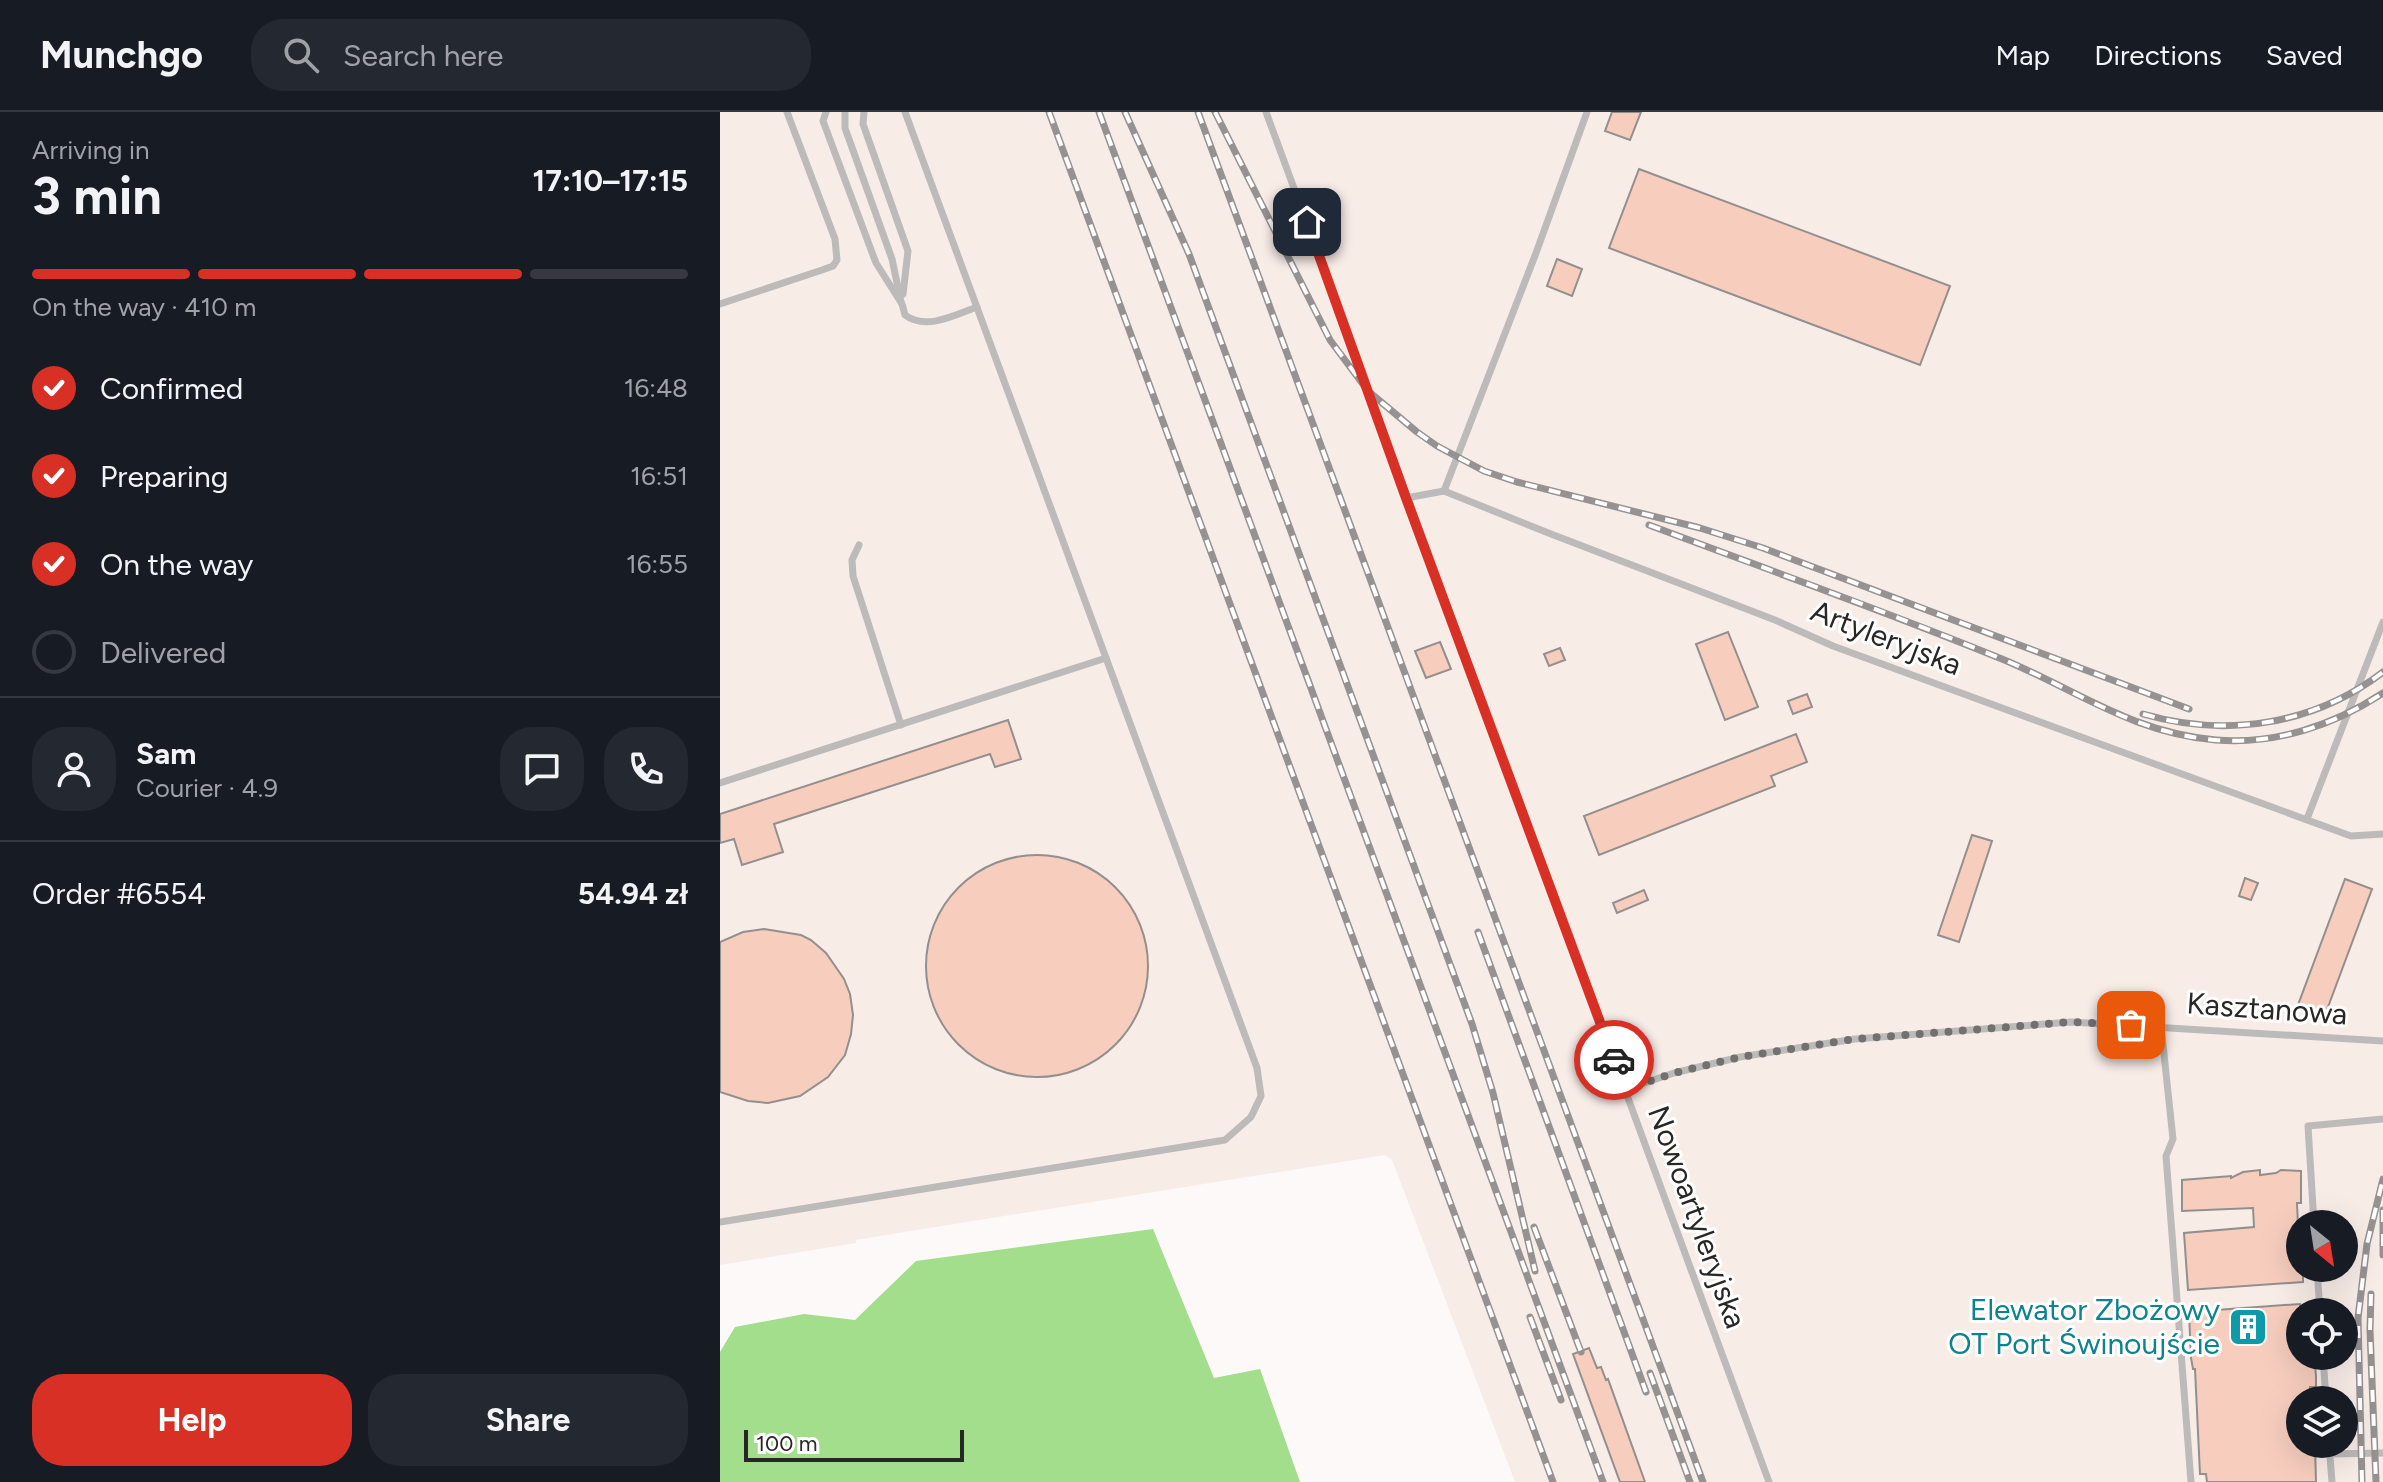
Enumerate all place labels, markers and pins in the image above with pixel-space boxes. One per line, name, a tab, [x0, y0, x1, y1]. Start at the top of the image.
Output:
pin	[1273, 188, 1341, 256]
pin	[2097, 991, 2165, 1059]
place label: Elewator Zbożowy OT Port Świnoujście	[1948, 1291, 2220, 1362]
building icon: Elewator Zbożowy OT Port Świnoujście	[2227, 1306, 2269, 1348]

